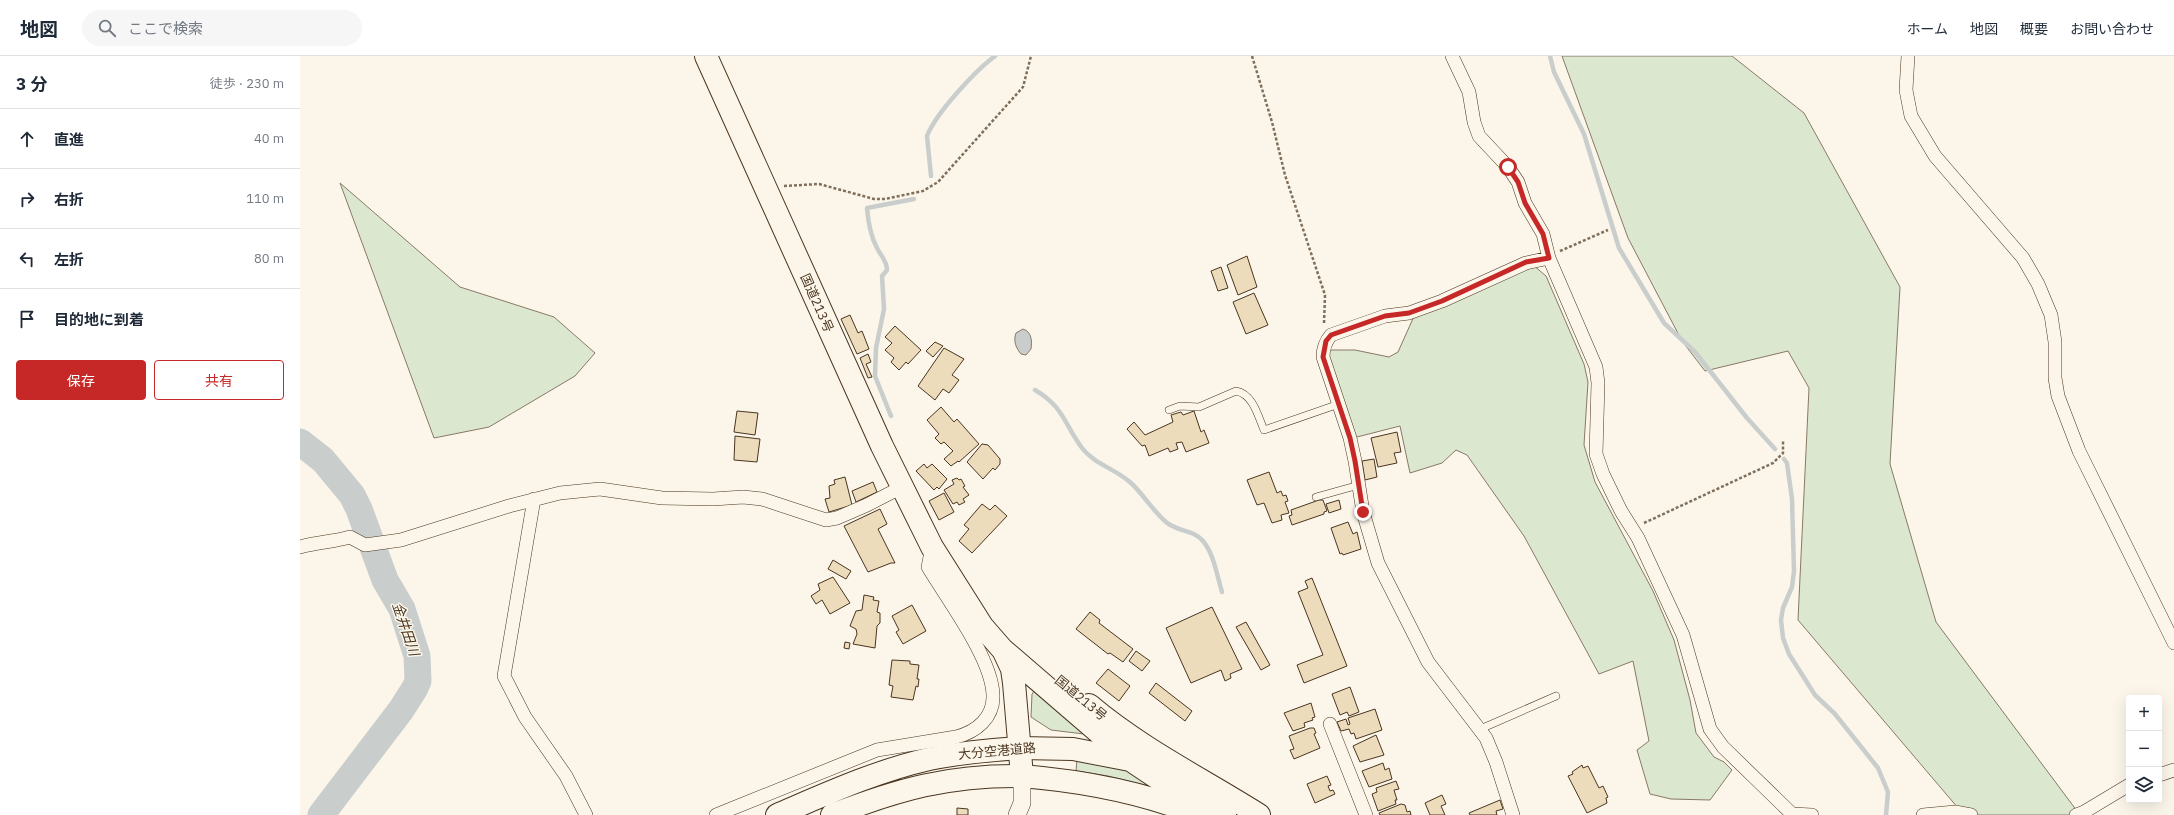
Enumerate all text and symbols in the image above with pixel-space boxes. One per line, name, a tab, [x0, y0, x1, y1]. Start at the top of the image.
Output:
search box	[82, 10, 362, 46]
text: 地図	[20, 17, 58, 41]
icon: search	[96, 17, 118, 39]
text: ここで検索	[128, 19, 203, 38]
text: ホーム	[1906, 20, 1948, 38]
text: 地図	[1970, 20, 1998, 38]
text: 概要	[2020, 20, 2048, 38]
text: お問い合わせ	[2070, 20, 2154, 38]
text: 3 分	[16, 73, 47, 95]
text: 徒歩 · 230 m	[210, 75, 284, 92]
icon: ahead	[16, 128, 38, 150]
text: 直進	[54, 130, 84, 149]
text: 40 m	[254, 130, 284, 147]
route start	[1499, 158, 1517, 176]
icon: right	[16, 188, 38, 210]
text: 右折	[54, 190, 84, 209]
text: 110 m	[246, 190, 284, 207]
icon: left	[16, 248, 38, 270]
text: 左折	[54, 250, 84, 269]
text: 80 m	[254, 250, 284, 267]
street label: 国道213号	[797, 271, 837, 335]
icon: arrive	[16, 308, 38, 330]
text: 目的地に到着	[54, 310, 144, 329]
button: 保存	[16, 360, 146, 400]
button: 共有	[154, 360, 284, 400]
route end	[1354, 503, 1372, 521]
water label: 金井田川	[388, 600, 424, 660]
street label: 国道213号	[1051, 672, 1111, 724]
map controls	[2126, 695, 2162, 803]
button: +	[2126, 695, 2162, 731]
button: −	[2126, 731, 2162, 767]
street label: 大分空港道路	[957, 739, 1037, 763]
button: layers	[2126, 767, 2162, 803]

